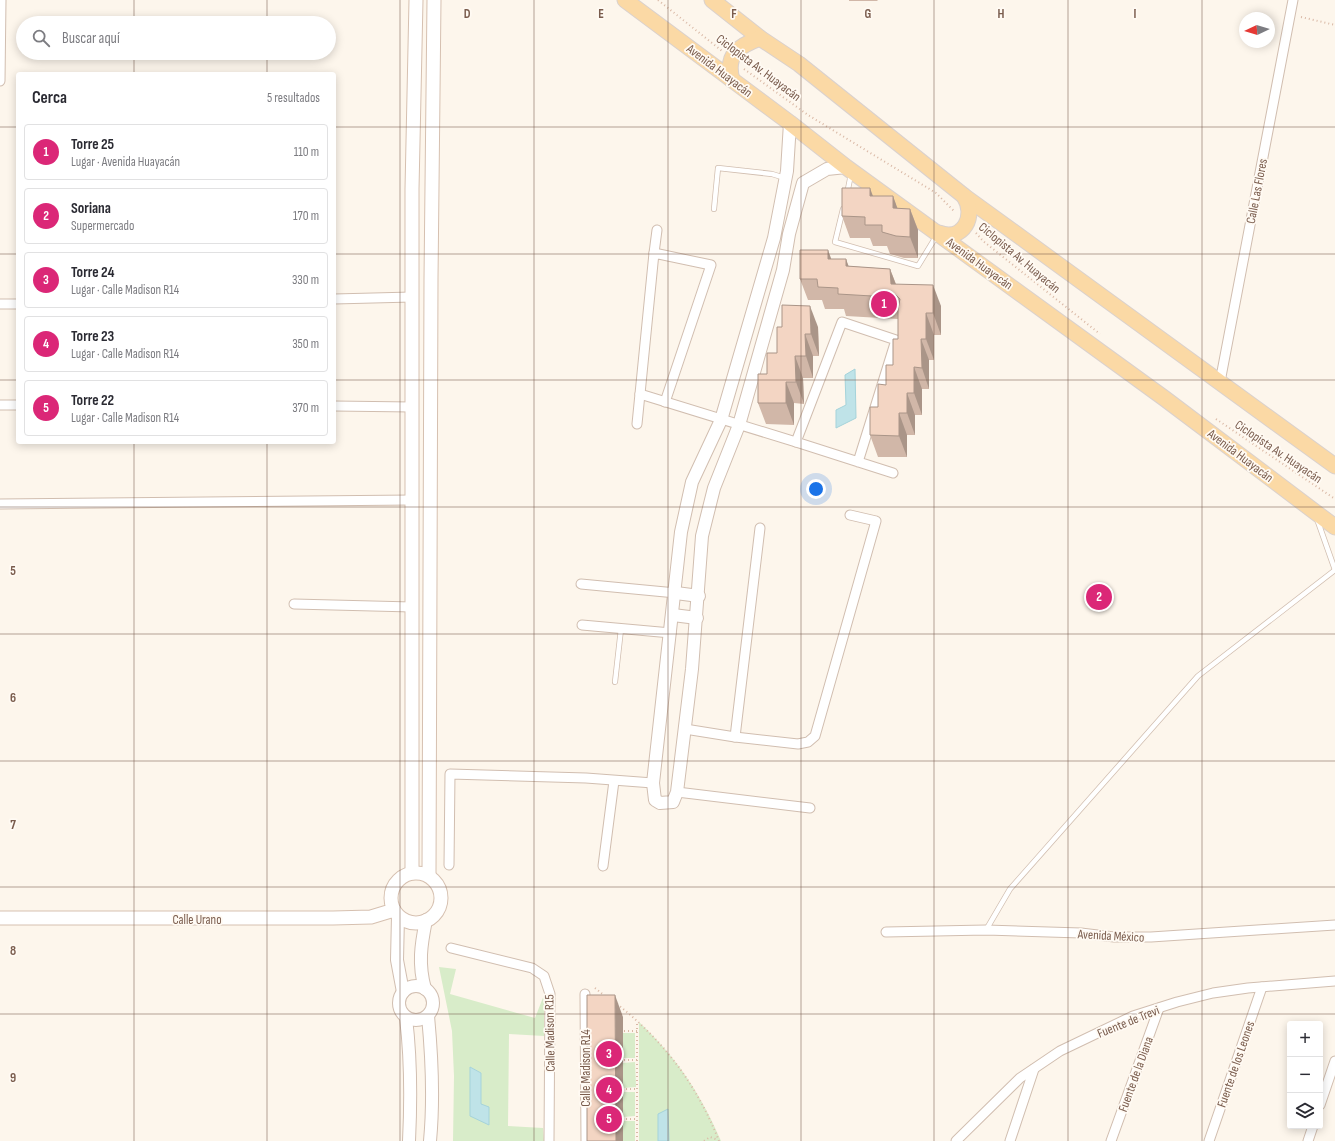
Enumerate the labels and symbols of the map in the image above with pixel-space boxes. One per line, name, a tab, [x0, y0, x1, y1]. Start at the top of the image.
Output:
text: D	[464, 6, 471, 22]
text: E	[598, 6, 604, 22]
text: F	[731, 6, 737, 22]
text: G	[865, 6, 872, 22]
text: H	[998, 6, 1005, 22]
text: I	[1134, 6, 1137, 22]
north arrow	[1239, 12, 1275, 48]
street label: Ciclopista Av. Huayacán	[713, 31, 804, 105]
street label: Avenida Huayacán	[682, 40, 756, 101]
street label: Calle Las Flores	[1243, 157, 1271, 225]
street label: Ciclopista Av. Huayacán	[975, 219, 1063, 297]
street label: Avenida Huayacán	[942, 234, 1016, 293]
pin: 1	[871, 289, 897, 319]
street label: Ciclopista Av. Huayacán	[1232, 417, 1325, 487]
street label: Avenida Huayacán	[1203, 425, 1277, 486]
your location	[806, 479, 826, 499]
text: 5	[10, 563, 16, 579]
pin: 2	[1086, 582, 1112, 612]
text: 6	[10, 690, 16, 706]
text: 7	[10, 817, 16, 833]
street label: Calle Urano	[172, 912, 222, 928]
street label: Avenida México	[1076, 926, 1145, 946]
text: 8	[10, 943, 16, 959]
street label: Calle Madison R15	[541, 994, 559, 1072]
street label: Fuente de Trevi	[1095, 1002, 1162, 1042]
street label: Fuente de los Leones	[1214, 1019, 1258, 1110]
street label: Calle Madison R14	[578, 1029, 594, 1107]
street label: Fuente de la Diana	[1115, 1034, 1157, 1114]
pin: 3	[596, 1039, 622, 1069]
text: 9	[10, 1070, 16, 1086]
pin: 4	[596, 1075, 622, 1105]
pin: 5	[596, 1104, 622, 1134]

